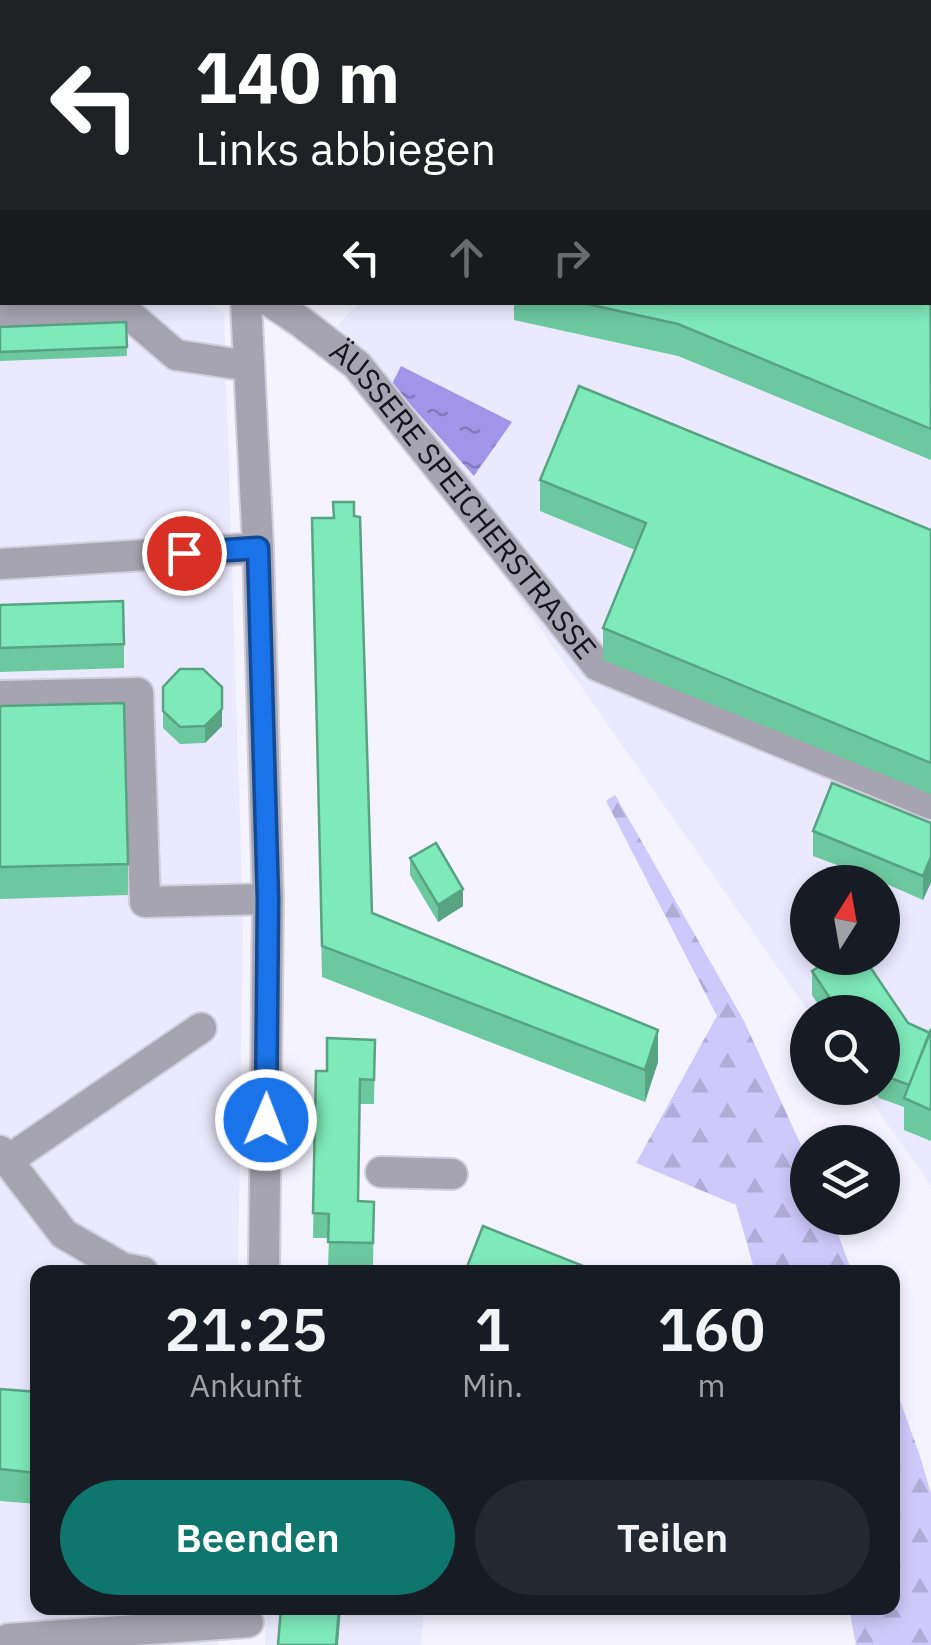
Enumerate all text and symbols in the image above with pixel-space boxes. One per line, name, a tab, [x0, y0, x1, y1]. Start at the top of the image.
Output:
text: 140 m	[195, 31, 400, 122]
icon: left	[30, 40, 160, 170]
text: Links abbiegen	[195, 119, 496, 177]
icon: left	[334, 230, 389, 285]
icon: ahead	[439, 230, 494, 285]
icon: right	[544, 230, 599, 285]
street label: ÄUSSERE SPEICHERSTRASSE	[323, 330, 606, 667]
pin	[142, 511, 227, 596]
icon: arrive	[157, 526, 212, 581]
north arrow	[790, 865, 900, 975]
map controls	[790, 865, 900, 1235]
button: search	[790, 995, 900, 1105]
position arrow	[214, 1068, 318, 1172]
button: layers	[790, 1125, 900, 1235]
text: 21:25	[164, 1289, 328, 1368]
text: 1	[475, 1289, 511, 1368]
text: 160	[657, 1289, 765, 1368]
text: Ankunft	[189, 1364, 303, 1406]
text: Min.	[462, 1364, 523, 1406]
text: m	[698, 1364, 725, 1406]
button: Beenden	[60, 1480, 455, 1595]
button: Teilen	[475, 1480, 870, 1595]

